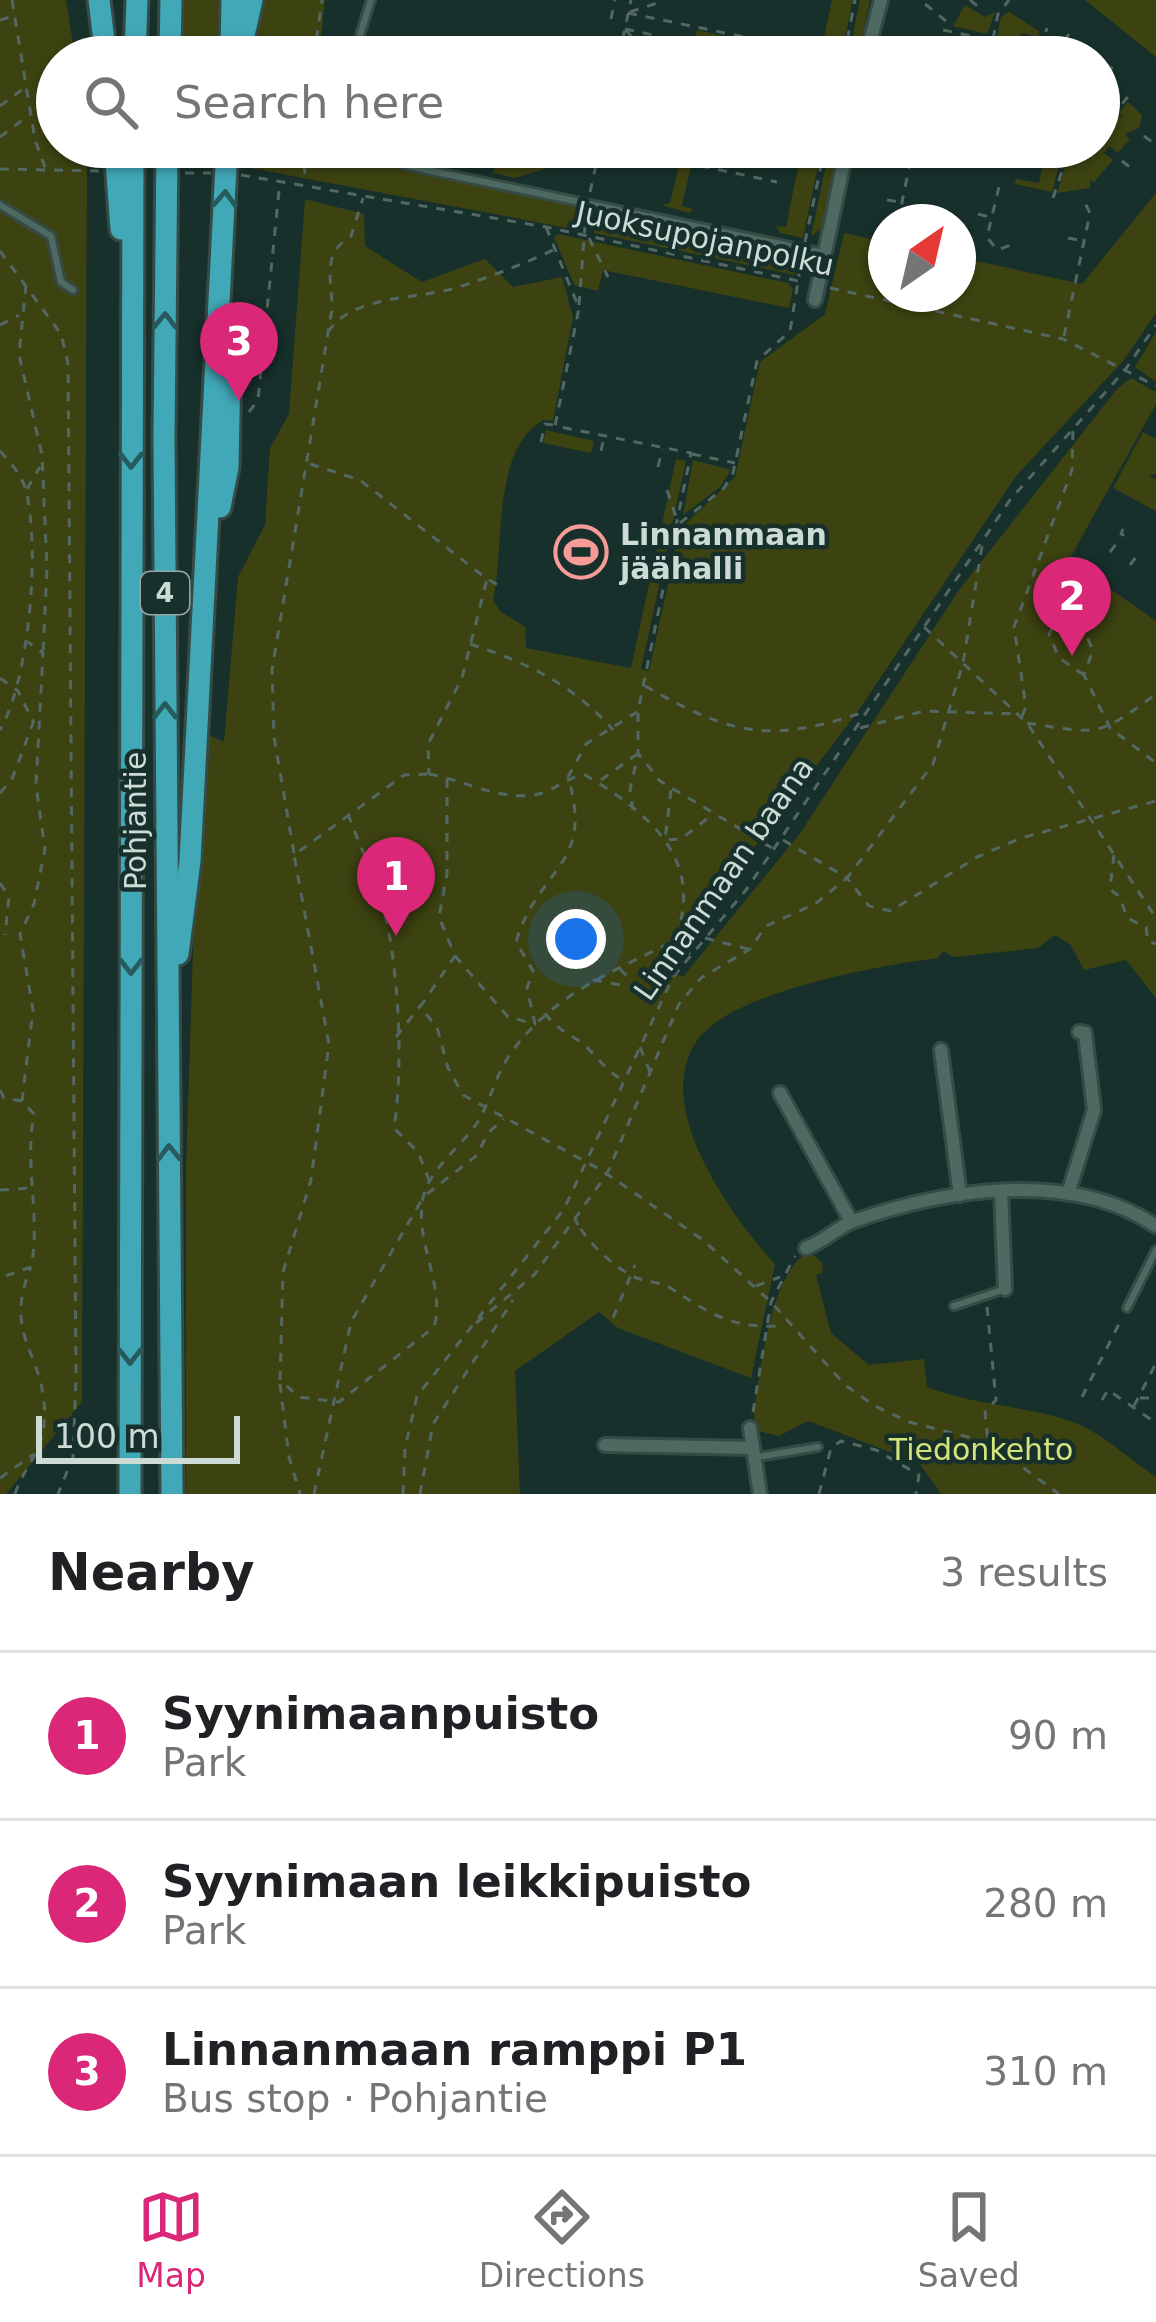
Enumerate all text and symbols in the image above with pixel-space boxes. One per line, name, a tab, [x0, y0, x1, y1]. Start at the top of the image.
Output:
search box	[36, 36, 1120, 168]
icon: search	[78, 69, 144, 135]
text: Search here	[174, 76, 444, 129]
one-way arrow	[212, 189, 238, 208]
street label: Juoksupojanpolku	[571, 194, 837, 283]
north arrow	[868, 204, 976, 312]
pin: 3	[200, 302, 278, 401]
one-way arrow	[152, 311, 178, 329]
one-way arrow	[118, 452, 144, 470]
place label: Linnanmaan jäähalli	[619, 517, 827, 586]
sports icon: Linnanmaan jäähalli	[553, 524, 609, 580]
pin: 2	[1033, 557, 1111, 656]
road number: 4	[141, 572, 189, 614]
one-way arrow	[153, 701, 179, 720]
street label: Linnanmaan baana	[627, 751, 821, 1007]
street label: Pohjantie	[118, 752, 153, 890]
pin: 1	[357, 837, 435, 936]
your location	[546, 909, 606, 969]
one-way arrow	[118, 958, 144, 976]
one-way arrow	[156, 1143, 182, 1161]
one-way arrow	[117, 1348, 143, 1366]
scale bar	[36, 1410, 240, 1463]
text: 100 m	[54, 1417, 160, 1456]
park label: Tiedonkehto	[888, 1432, 1073, 1467]
text: Nearby	[48, 1543, 255, 1602]
text: 3 results	[940, 1550, 1108, 1595]
text: Syynimaanpuisto	[162, 1687, 599, 1740]
text: 1	[73, 1713, 101, 1758]
text: 90 m	[1008, 1713, 1108, 1758]
text: Park	[162, 1740, 246, 1785]
text: Syynimaan leikkipuisto	[162, 1855, 751, 1908]
text: 2	[73, 1881, 101, 1926]
text: 280 m	[983, 1881, 1108, 1926]
text: Park	[162, 1908, 246, 1953]
text: Linnanmaan ramppi P1	[162, 2023, 747, 2076]
text: 3	[73, 2049, 101, 2094]
text: 310 m	[983, 2049, 1108, 2094]
text: Bus stop · Pohjantie	[162, 2076, 548, 2121]
tab: Map	[136, 2184, 206, 2295]
tab: Directions	[479, 2184, 645, 2295]
tab: Saved	[918, 2184, 1020, 2295]

